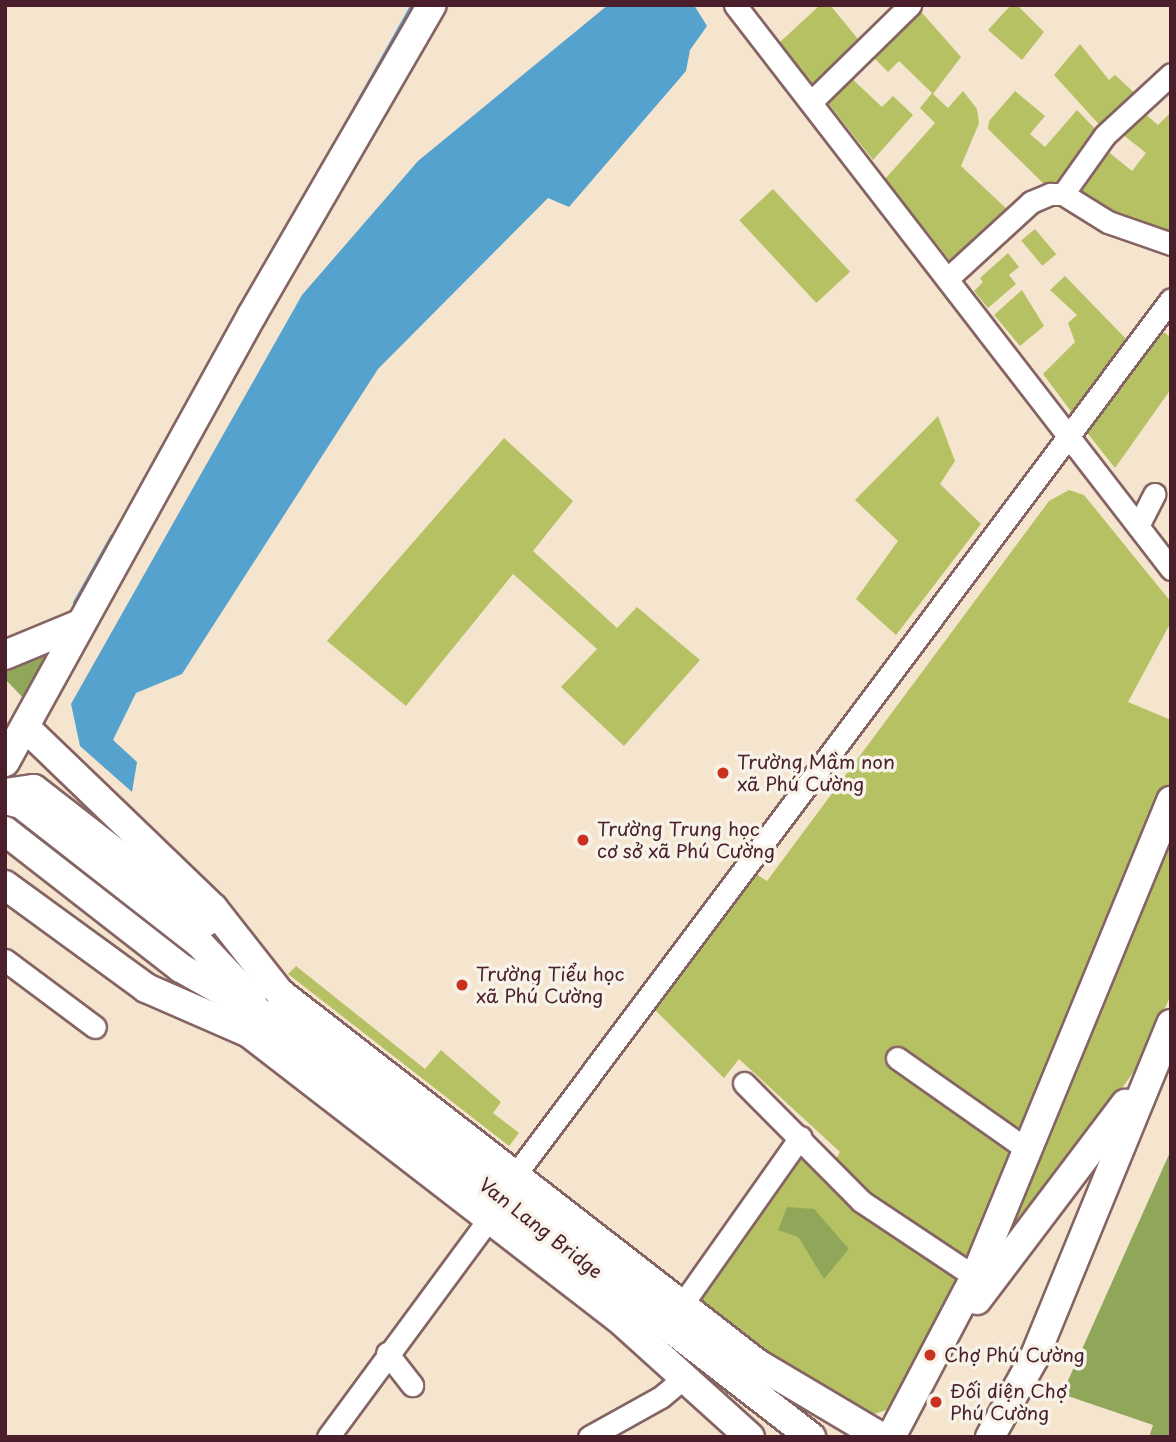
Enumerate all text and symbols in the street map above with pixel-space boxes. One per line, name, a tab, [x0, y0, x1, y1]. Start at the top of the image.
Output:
place label: Trường Mầm non xã Phú Cường	[737, 751, 894, 795]
marker: Trường Mầm non xã Phú Cường	[715, 765, 731, 781]
place label: Trường Trung học cơ sở xã Phú Cường	[597, 818, 775, 862]
marker: Trường Trung học cơ sở xã Phú Cường	[575, 832, 591, 848]
place label: Trường Tiểu học xã Phú Cường	[476, 963, 624, 1007]
marker: Trường Tiểu học xã Phú Cường	[454, 977, 470, 993]
street label: Van Lang Bridge	[475, 1173, 607, 1283]
place label: Chợ Phú Cường	[944, 1344, 1085, 1366]
marker: Chợ Phú Cường	[922, 1347, 938, 1363]
place label: Đối diện Chợ Phú Cường	[950, 1380, 1068, 1424]
marker: Đối diện Chợ Phú Cường	[928, 1394, 944, 1410]

